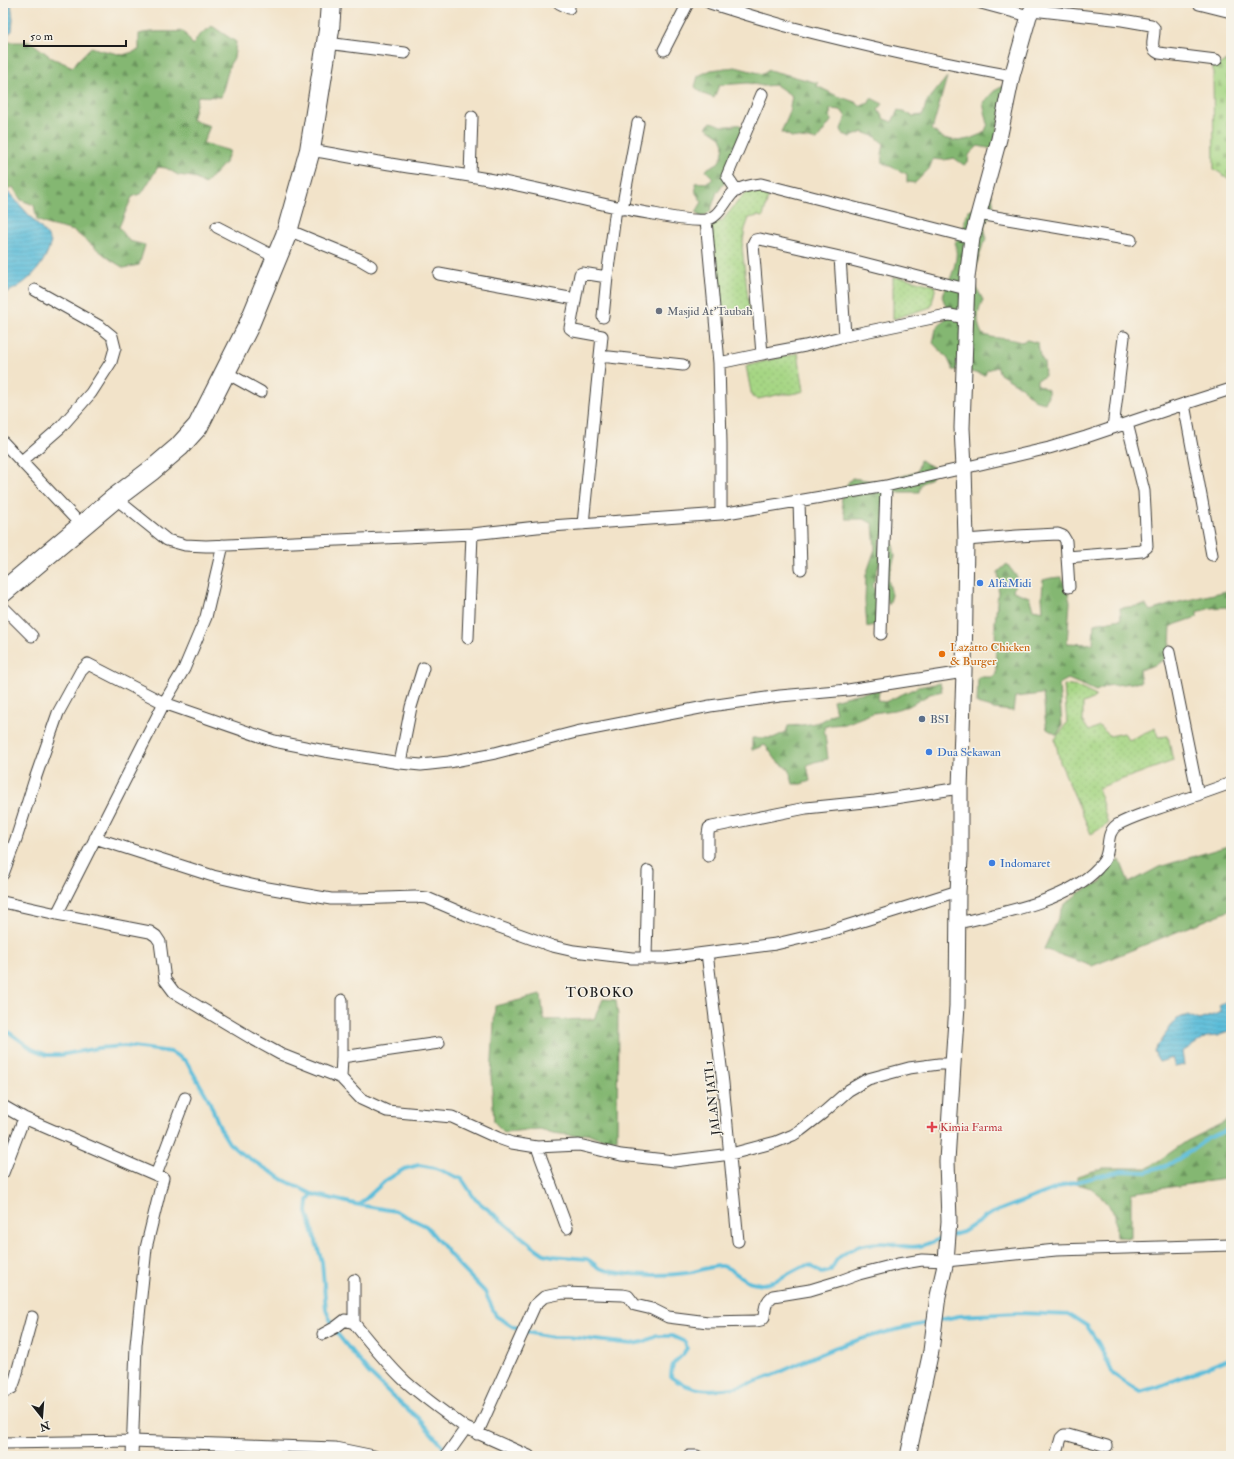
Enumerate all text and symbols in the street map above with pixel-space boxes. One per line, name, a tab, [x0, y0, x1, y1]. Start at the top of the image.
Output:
scale bar	[24, 22, 126, 48]
text: 50 m	[30, 29, 54, 44]
place label: Masjid At'Taubah	[667, 304, 753, 319]
marker: Masjid At'Taubah	[654, 306, 664, 316]
place label: AlfaMidi	[987, 576, 1031, 591]
marker: AlfaMidi	[975, 578, 985, 588]
place label: Lazatto Chicken & Burger	[950, 640, 1030, 669]
marker: Lazatto Chicken & Burger	[937, 649, 947, 659]
place label: BSI	[930, 712, 950, 727]
marker: BSI	[917, 714, 927, 724]
place label: Dua Sekawan	[937, 745, 1001, 760]
marker: Dua Sekawan	[924, 747, 934, 757]
place label: Indomaret	[1000, 856, 1050, 871]
marker: Indomaret	[987, 858, 997, 868]
district label: TOBOKO	[566, 984, 634, 1001]
street label: JALAN JATI 1	[701, 1060, 724, 1137]
place label: Kimia Farma	[940, 1120, 1003, 1135]
marker: Kimia Farma	[927, 1122, 937, 1132]
north arrow	[22, 1397, 62, 1437]
text: N	[37, 1418, 52, 1434]

